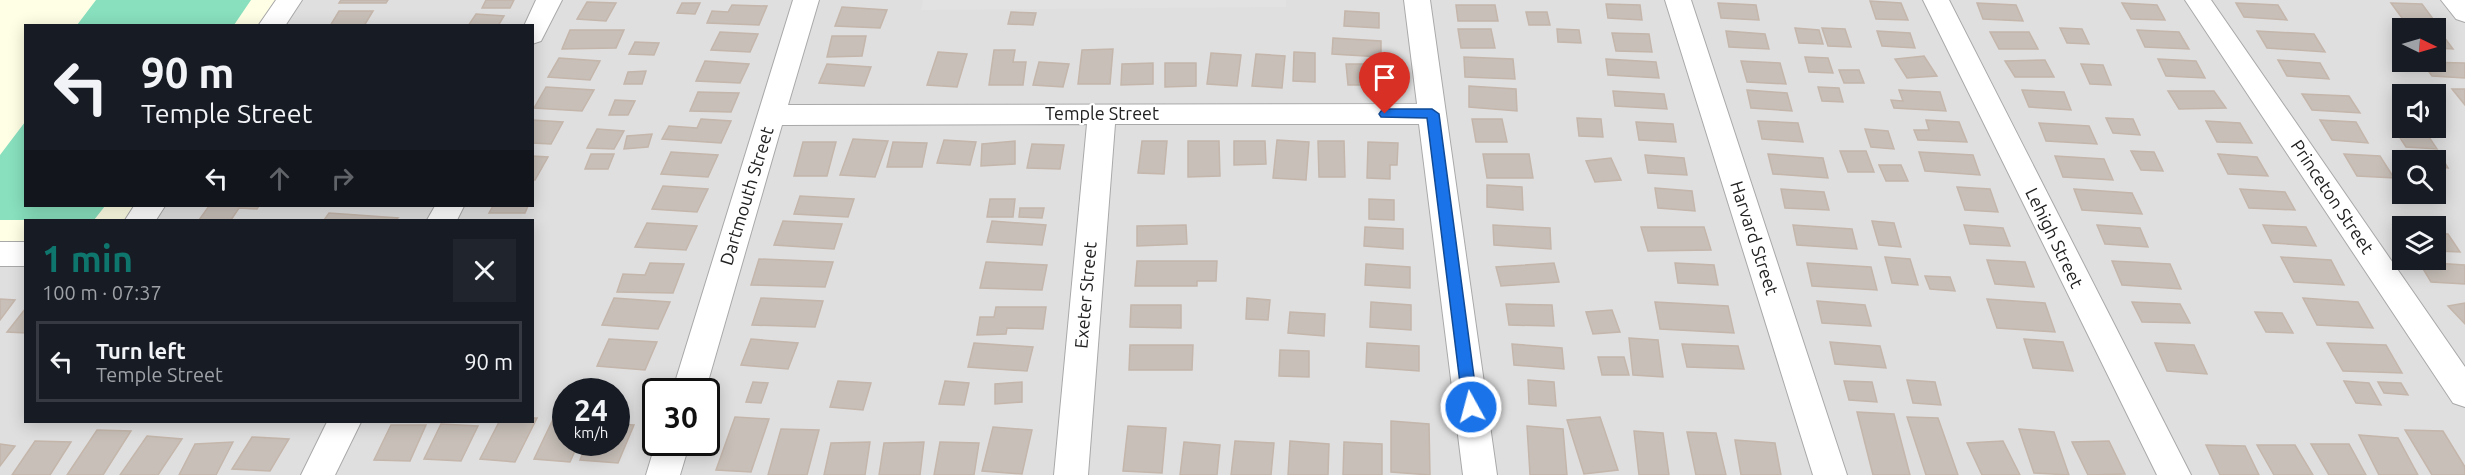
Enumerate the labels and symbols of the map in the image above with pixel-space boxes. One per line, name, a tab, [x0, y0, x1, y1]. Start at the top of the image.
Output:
north arrow	[2392, 18, 2446, 72]
pin	[1359, 52, 1410, 114]
street label: Temple Street	[1045, 103, 1159, 123]
street label: Dartmouth Street	[715, 124, 777, 267]
street label: Princeton Street	[2287, 136, 2378, 257]
street label: Harvard Street	[1727, 178, 1783, 297]
street label: Lehigh Street	[2022, 184, 2088, 291]
street label: Exeter Street	[1070, 241, 1100, 349]
position arrow	[1439, 375, 1503, 439]
speed limit sign: 30	[642, 378, 720, 456]

